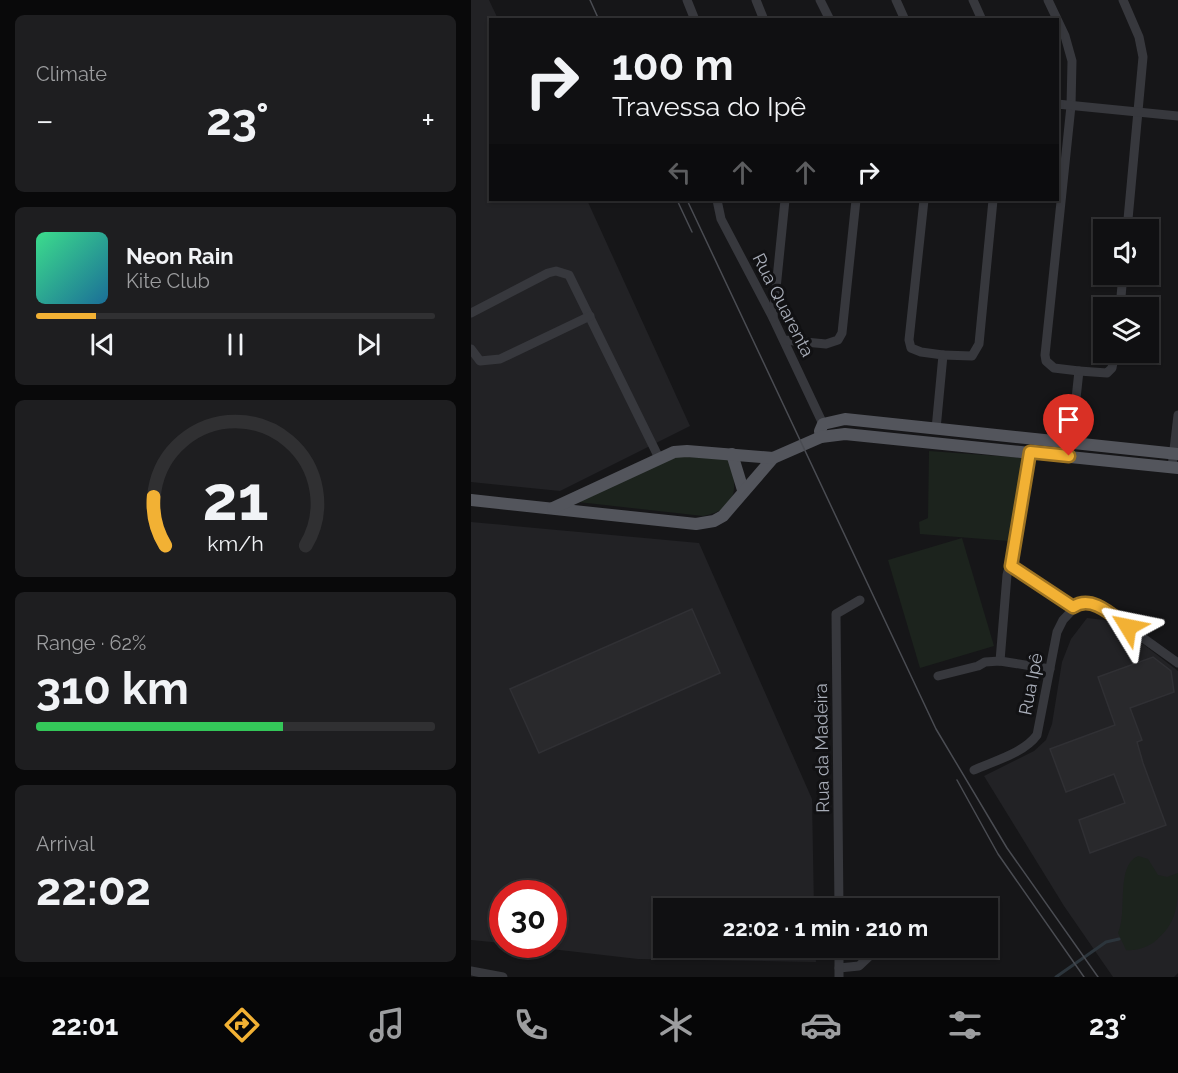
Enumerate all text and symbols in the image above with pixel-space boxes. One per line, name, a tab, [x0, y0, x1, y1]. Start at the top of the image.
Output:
text: 100 m	[612, 41, 734, 90]
icon: right	[513, 42, 591, 120]
text: Climate	[36, 62, 107, 86]
text: Travessa do Ipê	[612, 91, 806, 122]
text: 23°	[206, 93, 269, 146]
text: −	[36, 101, 54, 140]
text: +	[421, 101, 435, 140]
icon: left	[663, 156, 696, 189]
icon: ahead	[726, 156, 759, 189]
icon: ahead	[789, 156, 822, 189]
icon: right	[852, 156, 885, 189]
map controls	[1093, 219, 1159, 363]
button: sound	[1093, 219, 1159, 285]
text: Neon Rain	[126, 243, 234, 269]
street label: Rua Quarenta	[748, 249, 819, 360]
text: Kite Club	[126, 269, 210, 293]
button: layers	[1093, 297, 1159, 363]
icon: previous	[86, 328, 119, 361]
icon: pause	[219, 328, 252, 361]
icon: next	[352, 328, 385, 361]
pin	[1043, 394, 1094, 456]
icon: arrive	[1052, 403, 1085, 436]
text: 21	[202, 461, 269, 535]
text: km/h	[207, 531, 264, 556]
position arrow	[1096, 595, 1160, 659]
text: Range · 62%	[36, 631, 146, 655]
street label: Rua Ipê	[1014, 651, 1047, 717]
text: 310 km	[36, 662, 189, 715]
street label: Rua da Madeira	[810, 683, 833, 813]
text: Arrival	[36, 832, 95, 856]
text: 22:02	[36, 863, 151, 916]
speed limit sign: 30	[489, 880, 567, 958]
text: 22:02 · 1 min · 210 m	[723, 915, 928, 941]
icon: directions	[221, 1004, 263, 1046]
icon: music	[366, 1004, 408, 1046]
icon: phone	[510, 1004, 552, 1046]
icon: climate	[655, 1004, 697, 1046]
icon: car	[800, 1004, 842, 1046]
icon: filters	[944, 1004, 986, 1046]
text: 22:01	[51, 1010, 118, 1041]
text: 23°	[1089, 1010, 1127, 1041]

